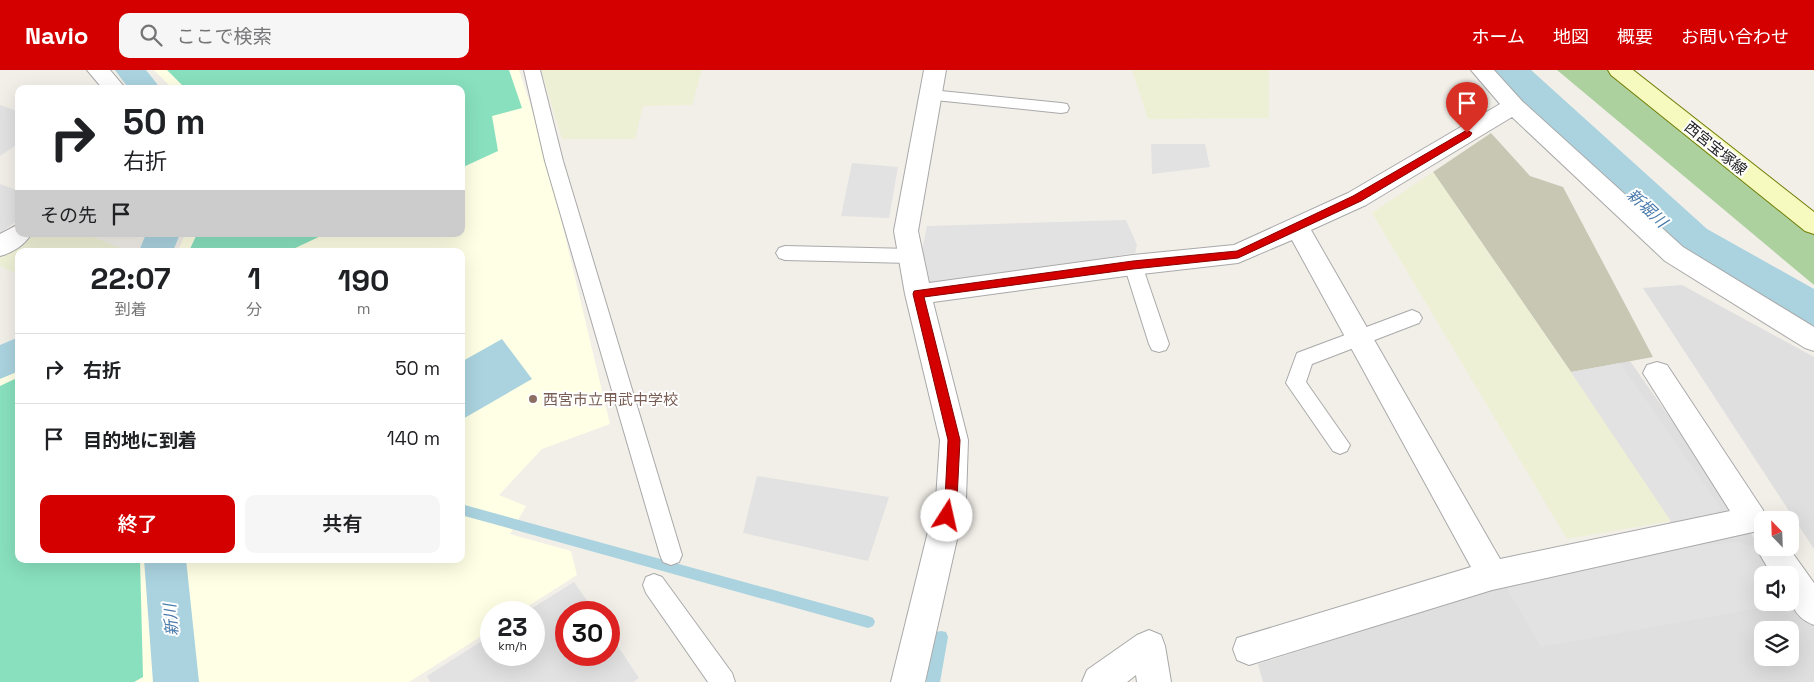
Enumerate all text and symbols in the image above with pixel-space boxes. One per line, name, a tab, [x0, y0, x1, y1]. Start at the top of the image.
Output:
search box	[119, 13, 469, 58]
text: Navio	[25, 20, 89, 51]
icon: search	[137, 21, 165, 49]
text: ここで検索	[177, 24, 272, 49]
text: ホーム	[1472, 25, 1525, 48]
text: 地図	[1553, 25, 1589, 48]
text: 概要	[1617, 25, 1653, 48]
text: お問い合わせ	[1681, 25, 1789, 48]
pin	[1446, 82, 1488, 133]
icon: arrive	[1453, 89, 1481, 117]
text: 50 m	[123, 100, 205, 144]
icon: right	[40, 105, 105, 170]
street label: 西宮宝塚線	[1681, 117, 1751, 179]
text: 右折	[123, 147, 167, 175]
water label: 新堀川	[1622, 184, 1673, 233]
icon: arrive	[107, 200, 135, 228]
text: その先	[40, 203, 97, 228]
text: 22:07	[91, 259, 171, 298]
text: 1	[247, 259, 261, 298]
text: 190	[338, 261, 389, 300]
text: m	[357, 298, 371, 319]
text: 到着	[115, 299, 147, 320]
text: 分	[246, 299, 262, 320]
icon: right	[40, 355, 68, 383]
text: 50 m	[395, 356, 440, 381]
text: 右折	[83, 358, 121, 383]
place label: 西宮市立甲武中学校	[543, 390, 678, 409]
marker: 西宮市立甲武中学校	[527, 393, 539, 405]
icon: arrive	[40, 425, 68, 453]
text: 140 m	[387, 426, 440, 451]
text: 目的地に到着	[83, 428, 197, 453]
position arrow	[920, 489, 972, 541]
button: 終了	[40, 495, 235, 553]
button: 共有	[245, 495, 440, 553]
north arrow	[1754, 511, 1799, 556]
map controls	[1754, 511, 1799, 666]
button: sound	[1754, 566, 1799, 611]
water label: 新川	[159, 601, 183, 637]
speed limit sign: 30	[555, 601, 620, 666]
text: 23	[497, 611, 528, 643]
button: layers	[1754, 621, 1799, 666]
text: km/h	[498, 638, 527, 654]

